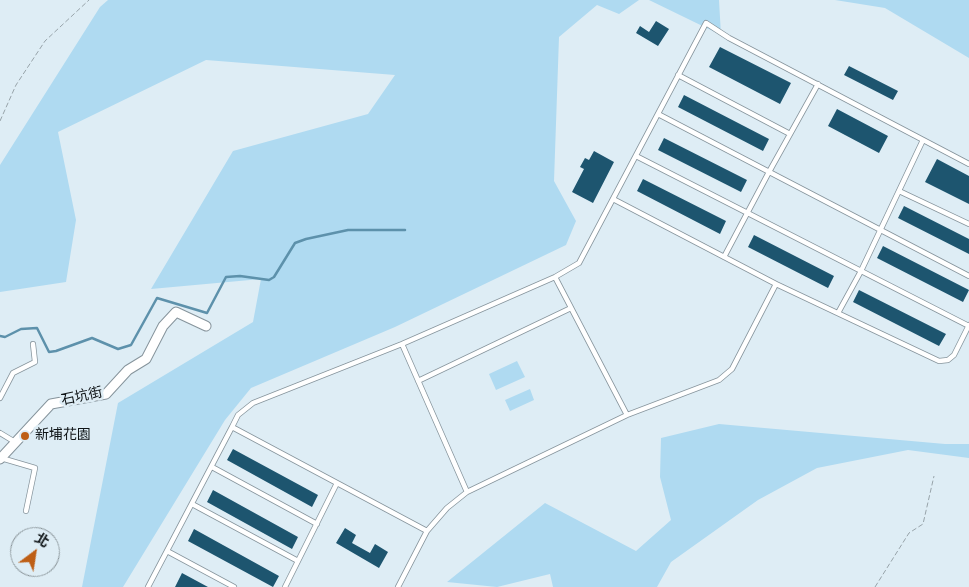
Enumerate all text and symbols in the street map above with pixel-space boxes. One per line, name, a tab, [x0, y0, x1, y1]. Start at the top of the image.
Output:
street label: 石坑街	[60, 384, 104, 410]
place label: 新埔花園	[35, 428, 91, 444]
marker: 新埔花園	[19, 430, 31, 442]
north arrow	[10, 527, 60, 577]
text: 北	[31, 527, 54, 552]

